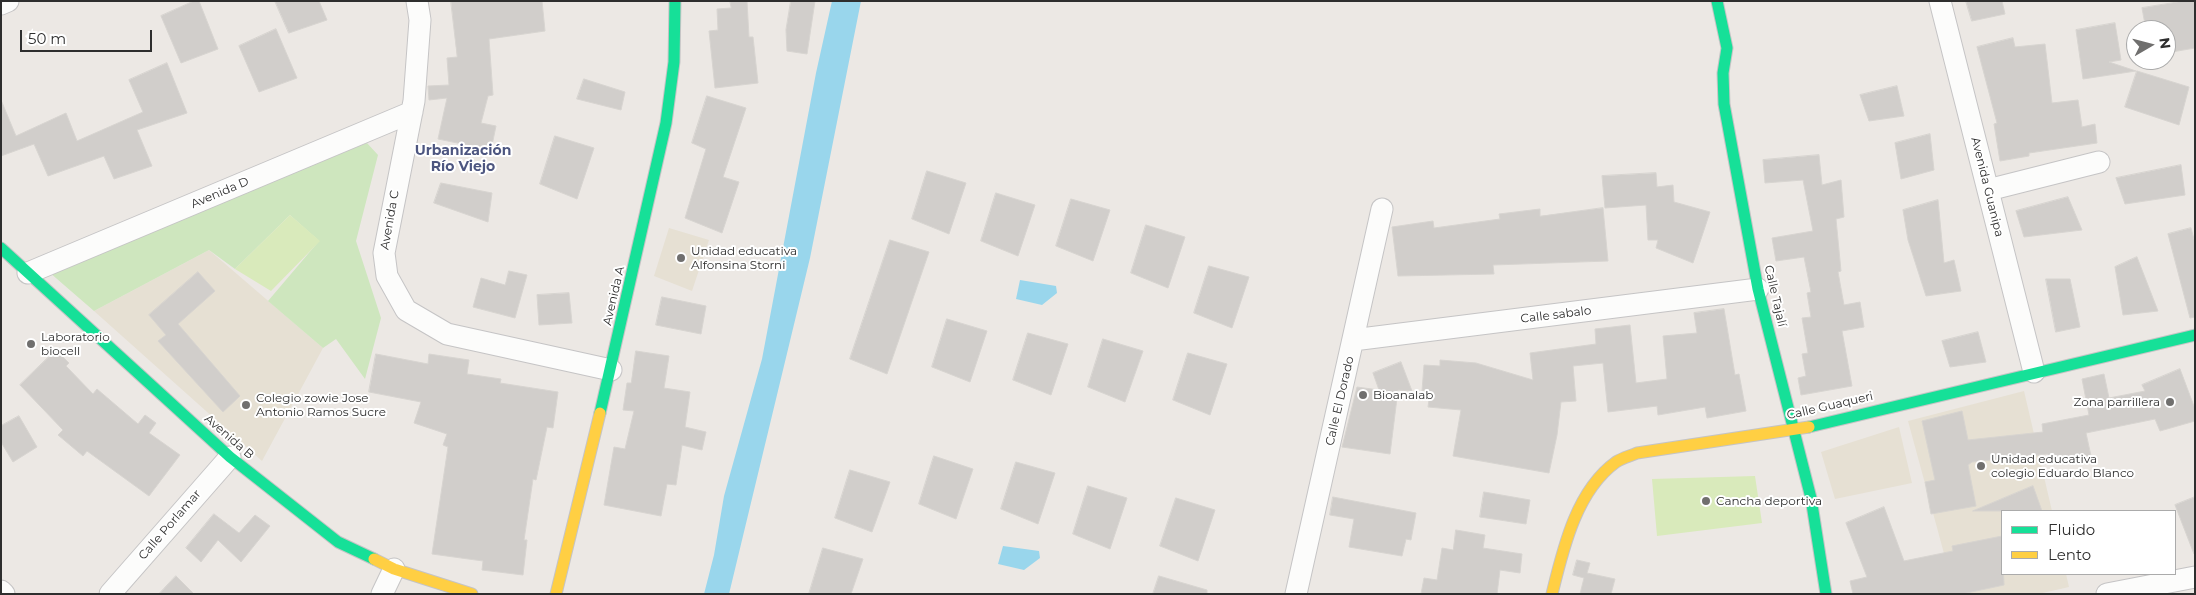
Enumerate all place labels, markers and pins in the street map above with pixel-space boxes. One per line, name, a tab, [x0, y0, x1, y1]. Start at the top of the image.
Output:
place label: Unidad educativa Alfonsina Storni	[691, 244, 797, 272]
marker: Unidad educativa Alfonsina Storni	[675, 252, 687, 264]
place label: Laboratorio biocell	[41, 330, 110, 358]
marker: Laboratorio biocell	[25, 338, 37, 350]
place label: Bioanalab	[1373, 388, 1433, 402]
marker: Bioanalab	[1357, 389, 1369, 401]
place label: Colegio zowie Jose Antonio Ramos Sucre	[256, 391, 386, 419]
place label: Zona parrillera	[2074, 395, 2160, 409]
marker: Zona parrillera	[2164, 396, 2176, 408]
marker: Colegio zowie Jose Antonio Ramos Sucre	[240, 399, 252, 411]
place label: Unidad educativa colegio Eduardo Blanco	[1991, 452, 2134, 480]
marker: Unidad educativa colegio Eduardo Blanco	[1975, 460, 1987, 472]
place label: Cancha deportiva	[1716, 494, 1822, 508]
marker: Cancha deportiva	[1700, 495, 1712, 507]

